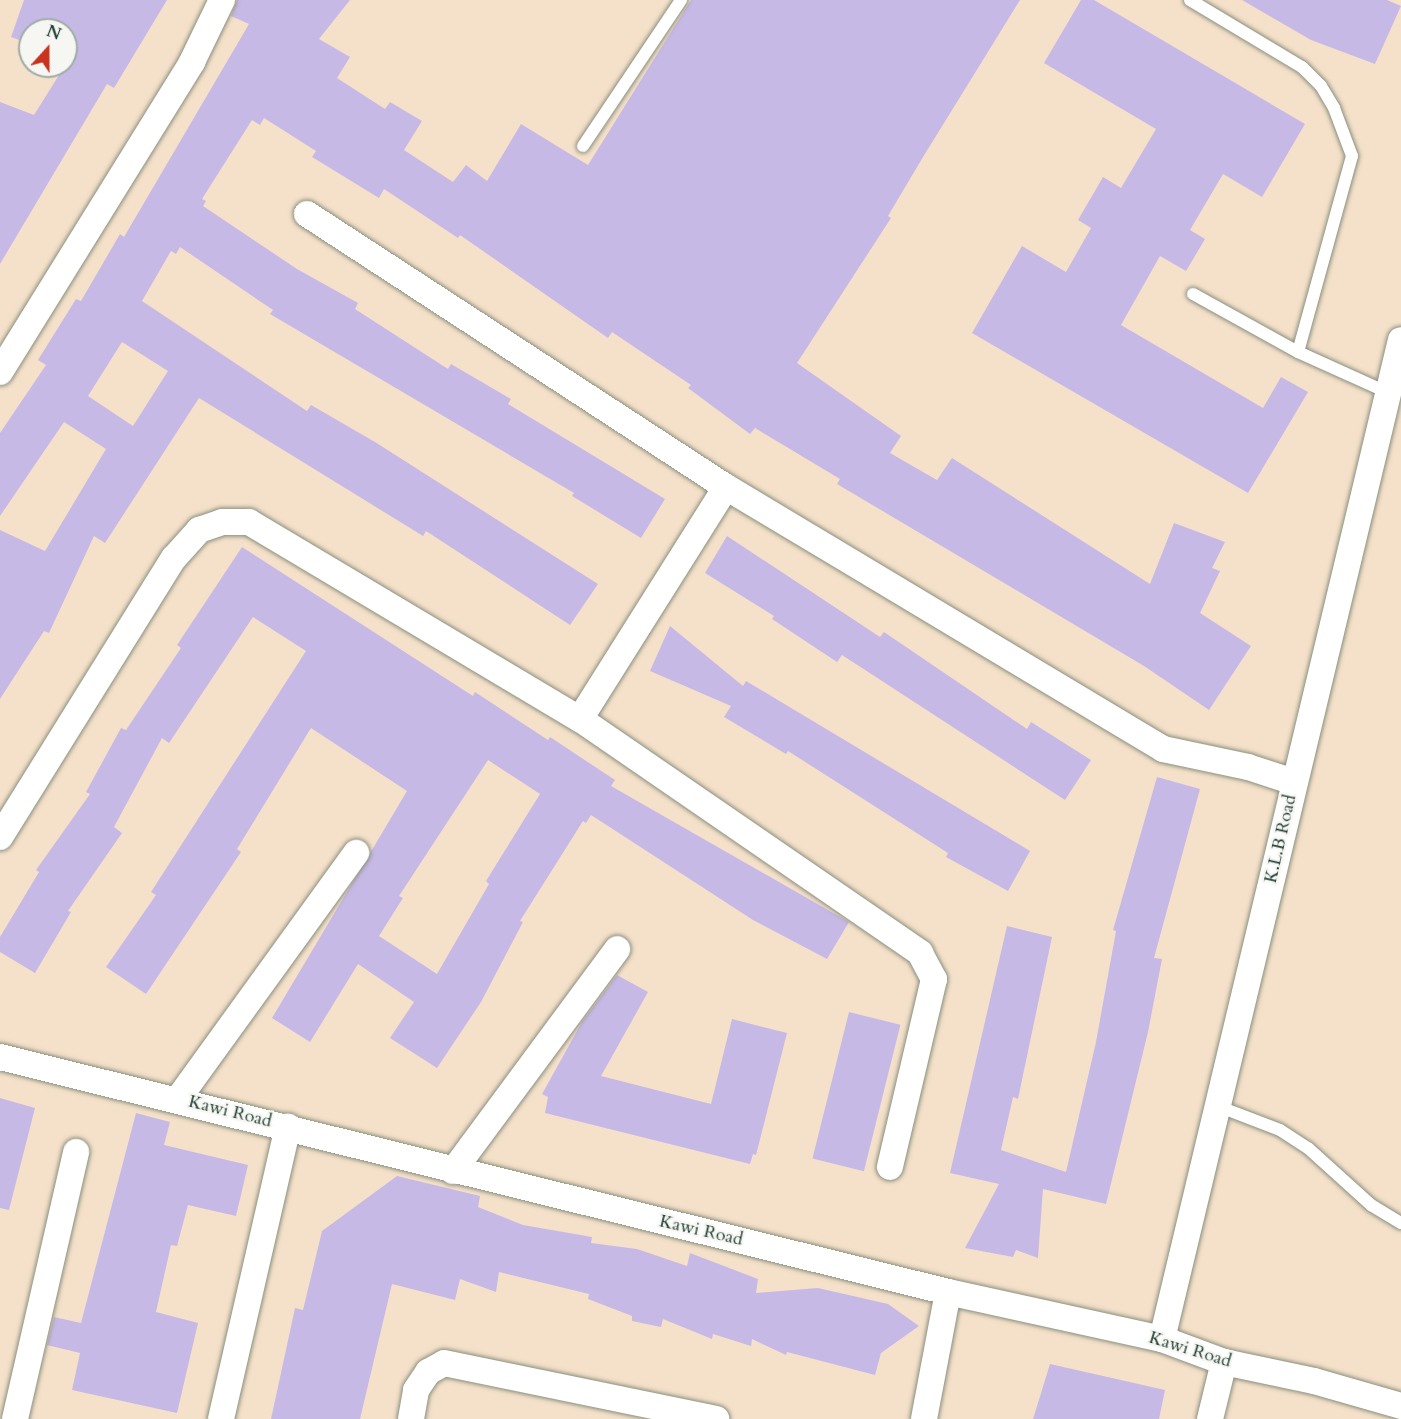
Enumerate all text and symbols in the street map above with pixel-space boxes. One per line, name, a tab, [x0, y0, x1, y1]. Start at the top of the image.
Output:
north arrow	[18, 18, 78, 78]
text: N	[43, 20, 64, 46]
street label: K.L.B Road	[1260, 793, 1302, 885]
street label: Kawi Road	[186, 1091, 274, 1133]
street label: Kawi Road	[657, 1211, 745, 1251]
street label: Kawi Road	[1146, 1327, 1234, 1373]

